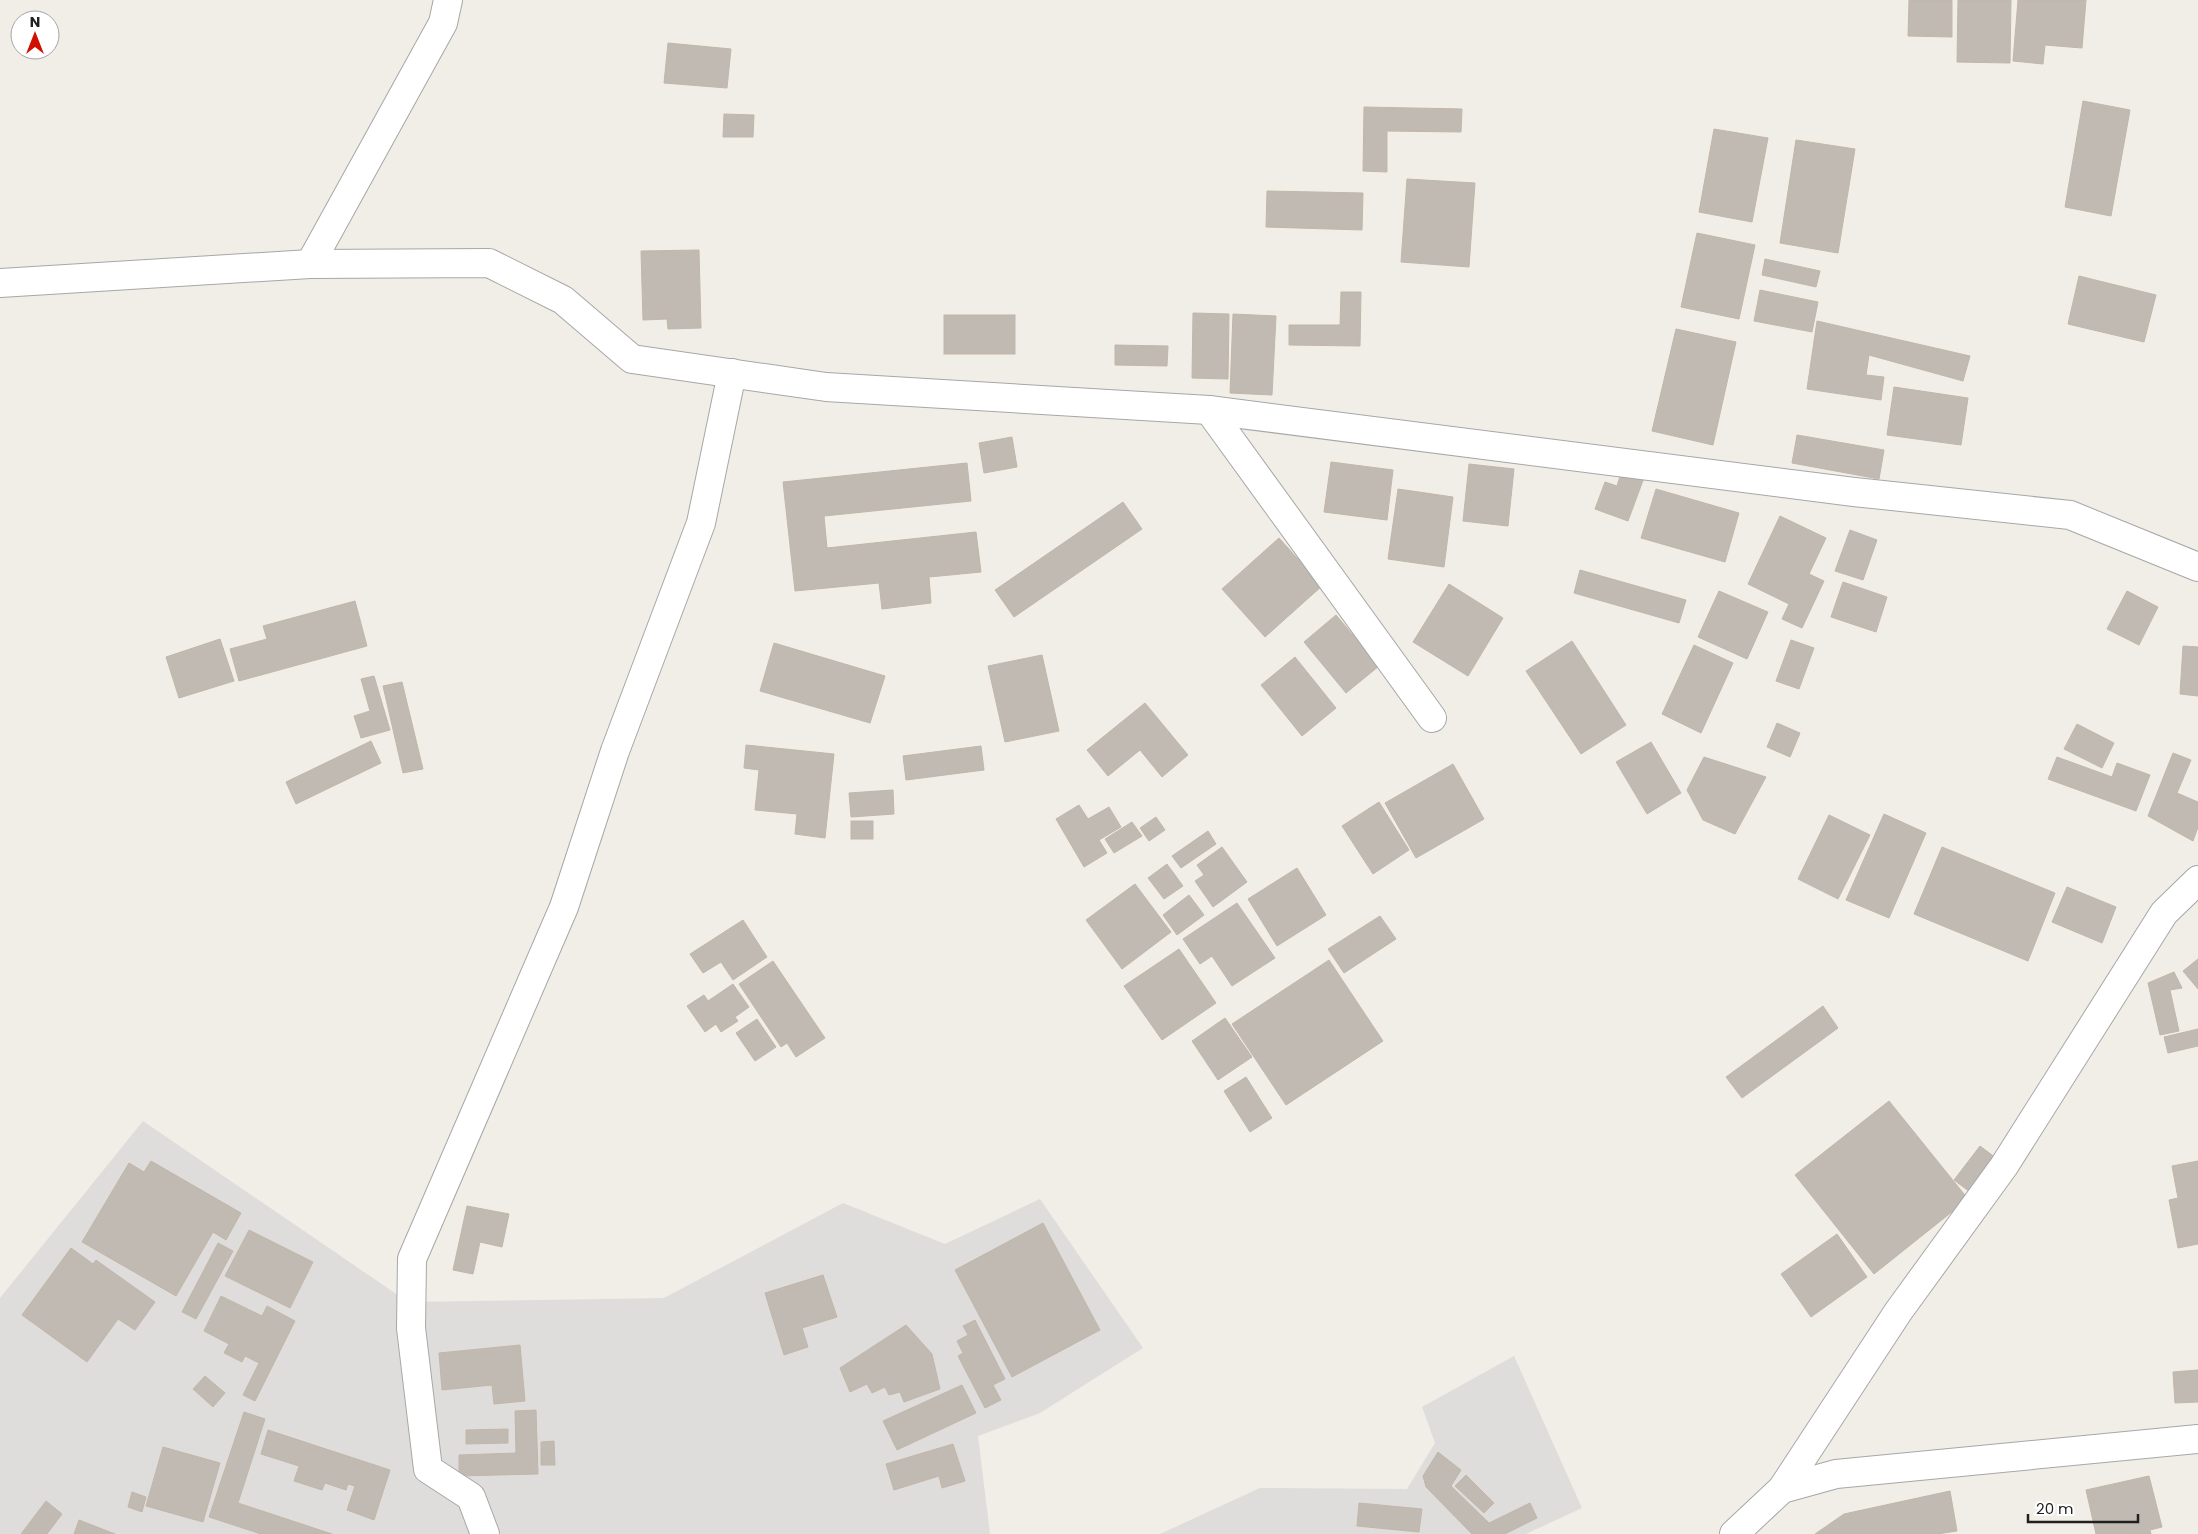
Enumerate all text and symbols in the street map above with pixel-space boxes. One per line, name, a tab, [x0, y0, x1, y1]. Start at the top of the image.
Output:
north arrow	[10, 10, 60, 60]
text: N	[30, 12, 40, 32]
scale bar	[2028, 1492, 2138, 1524]
text: 20 m	[2036, 1498, 2074, 1519]

